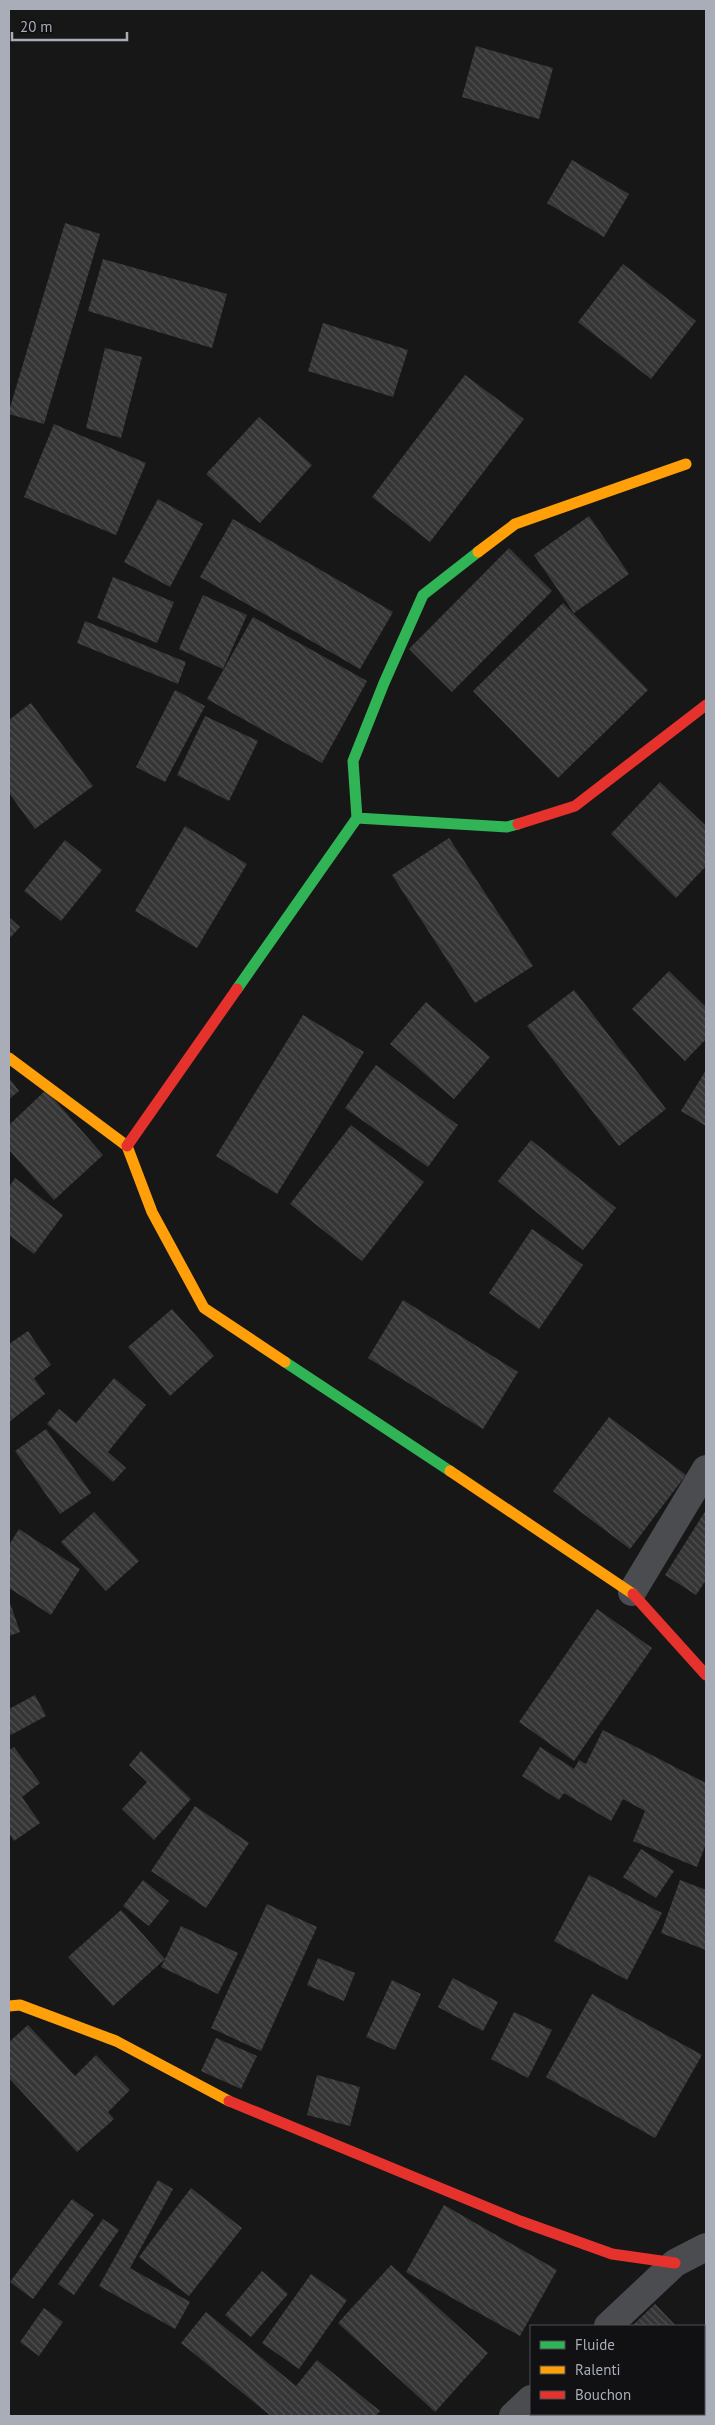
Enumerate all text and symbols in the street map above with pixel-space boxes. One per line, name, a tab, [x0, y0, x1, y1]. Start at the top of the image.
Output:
scale bar	[12, 10, 128, 42]
text: 20 m	[20, 17, 53, 36]
legend	[530, 2325, 705, 2415]
text: Fluide	[575, 2335, 615, 2354]
text: Ralenti	[575, 2360, 621, 2379]
text: Bouchon	[575, 2385, 631, 2404]

